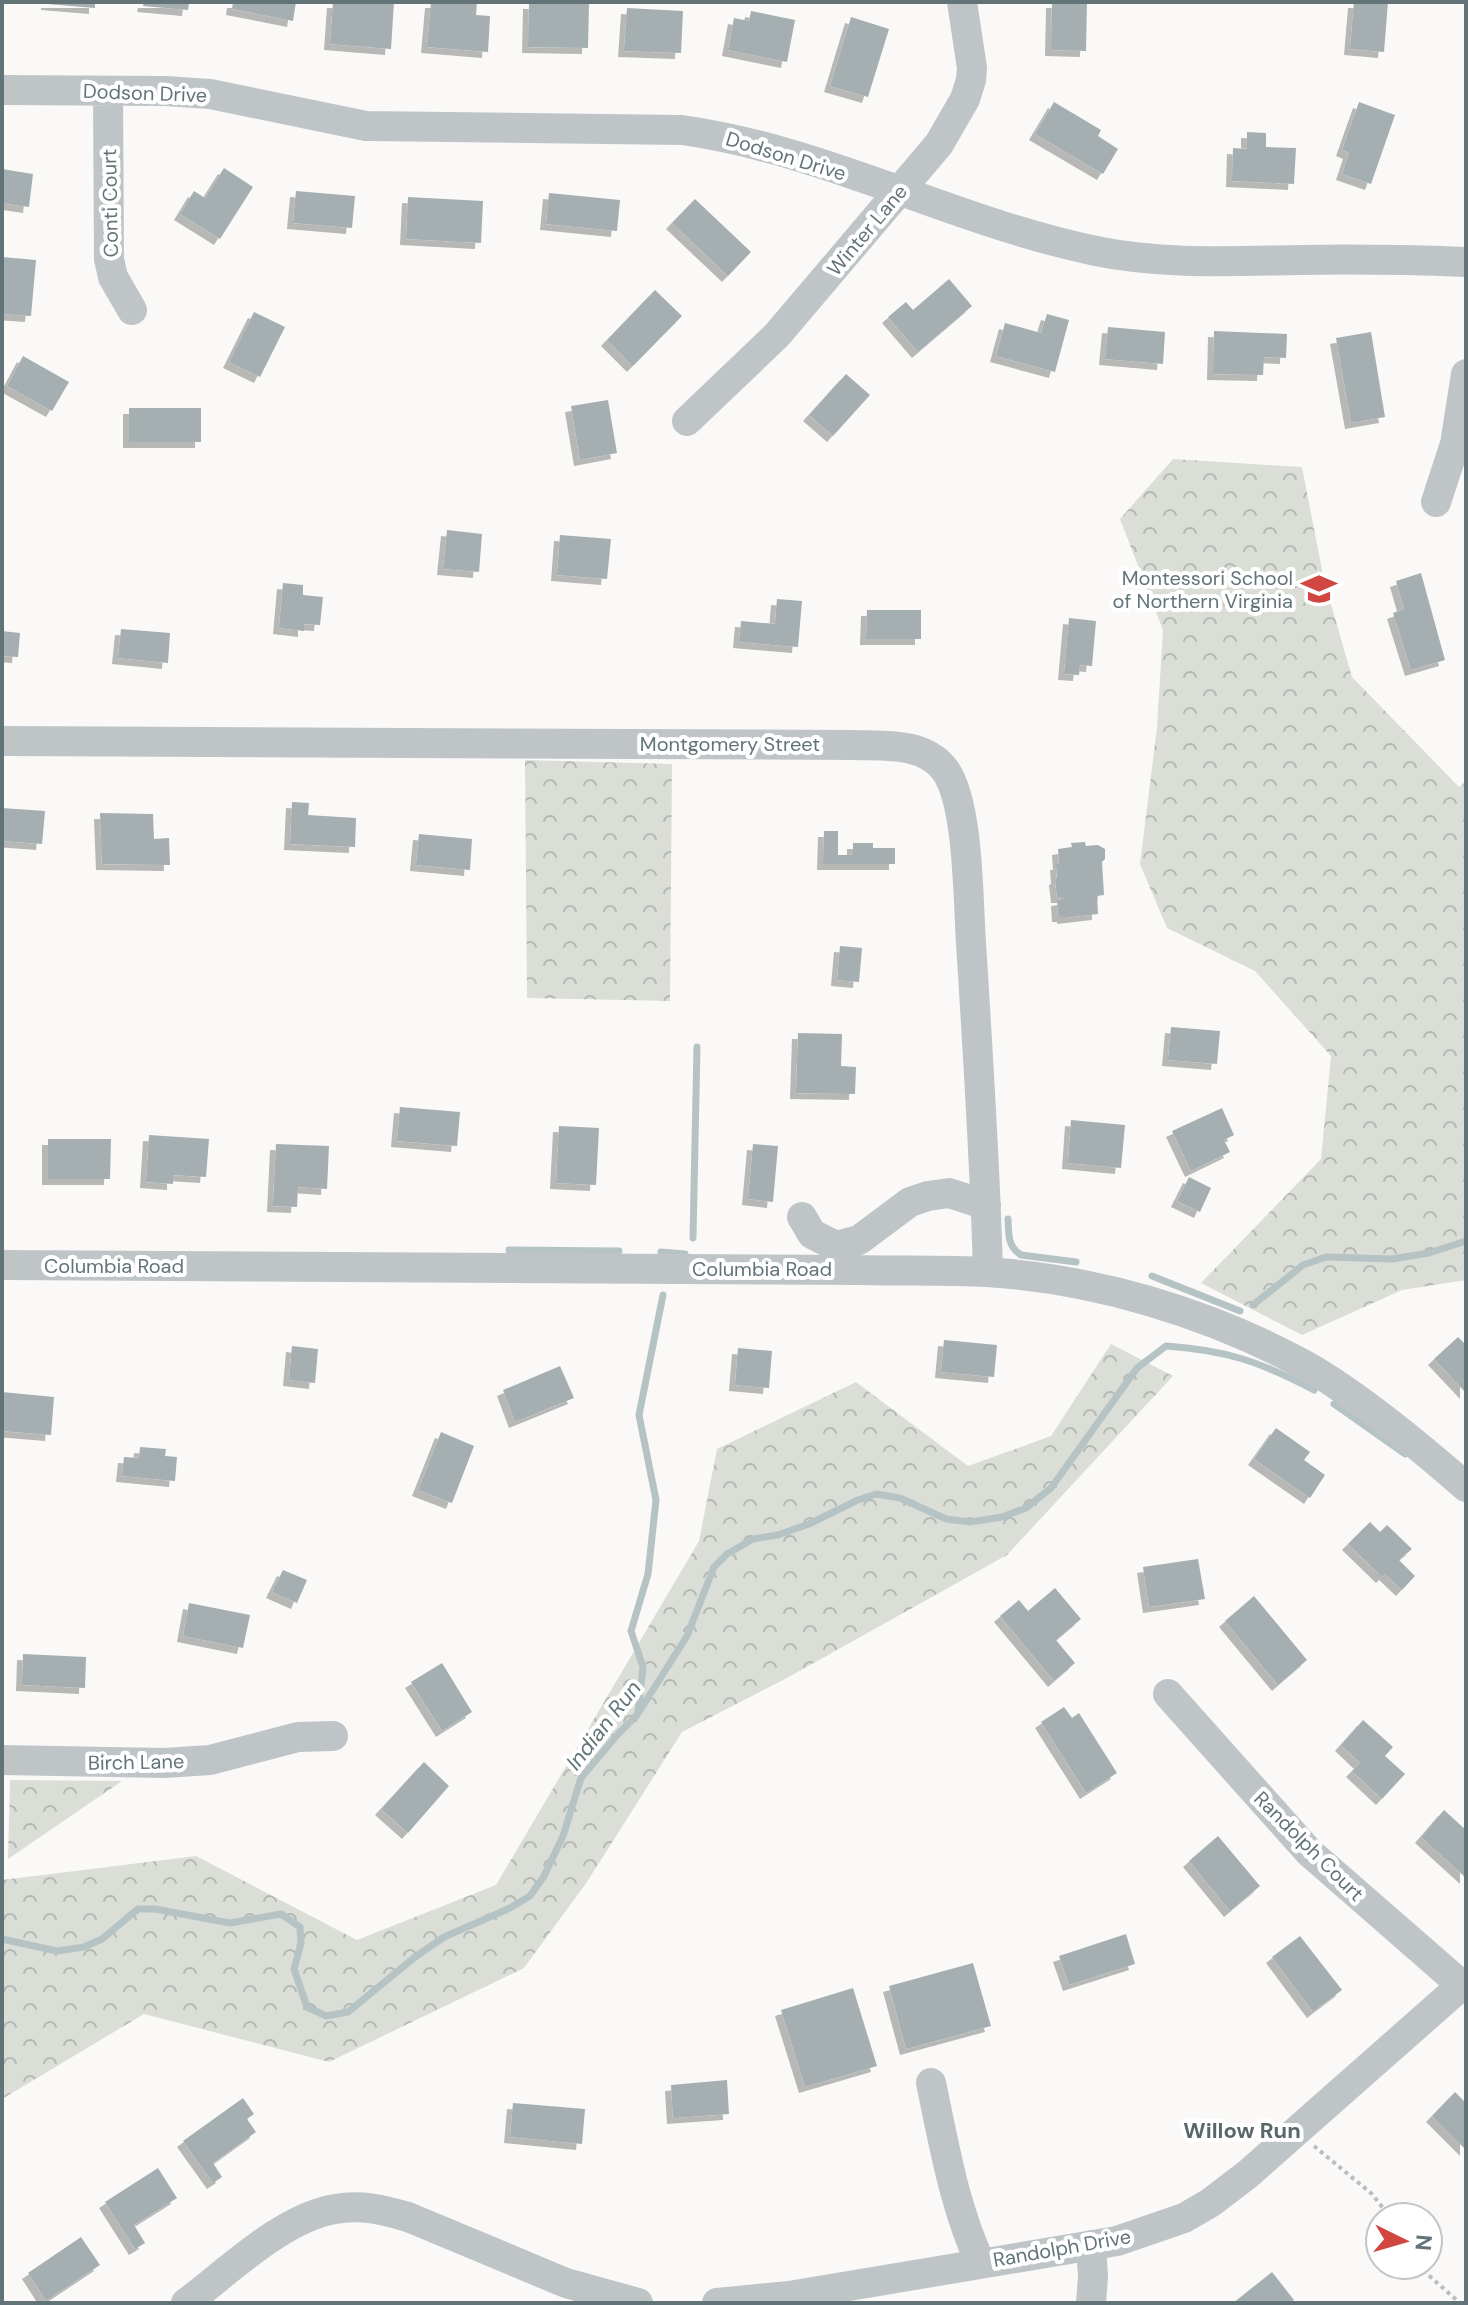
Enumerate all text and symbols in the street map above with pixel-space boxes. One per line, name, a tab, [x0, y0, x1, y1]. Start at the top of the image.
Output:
street label: Dodson Drive	[82, 78, 208, 108]
street label: Dodson Drive	[723, 125, 849, 187]
street label: Conti Court	[96, 148, 124, 257]
street label: Winter Lane	[821, 179, 913, 281]
place label: Montessori School of Northern Virginia	[1113, 565, 1293, 614]
school or university icon: Montessori School of Northern Virginia	[1300, 570, 1338, 608]
street label: Montgomery Street	[640, 731, 820, 757]
street label: Columbia Road	[44, 1253, 184, 1279]
street label: Columbia Road	[692, 1256, 832, 1282]
water label: Indian Run	[559, 1675, 647, 1776]
street label: Birch Lane	[88, 1748, 184, 1776]
street label: Randolph Court	[1249, 1786, 1370, 1907]
district label: Willow Run	[1183, 2116, 1301, 2145]
north arrow	[1364, 2201, 1444, 2281]
street label: Randolph Drive	[991, 2223, 1133, 2273]
text: N	[1408, 2233, 1439, 2252]

